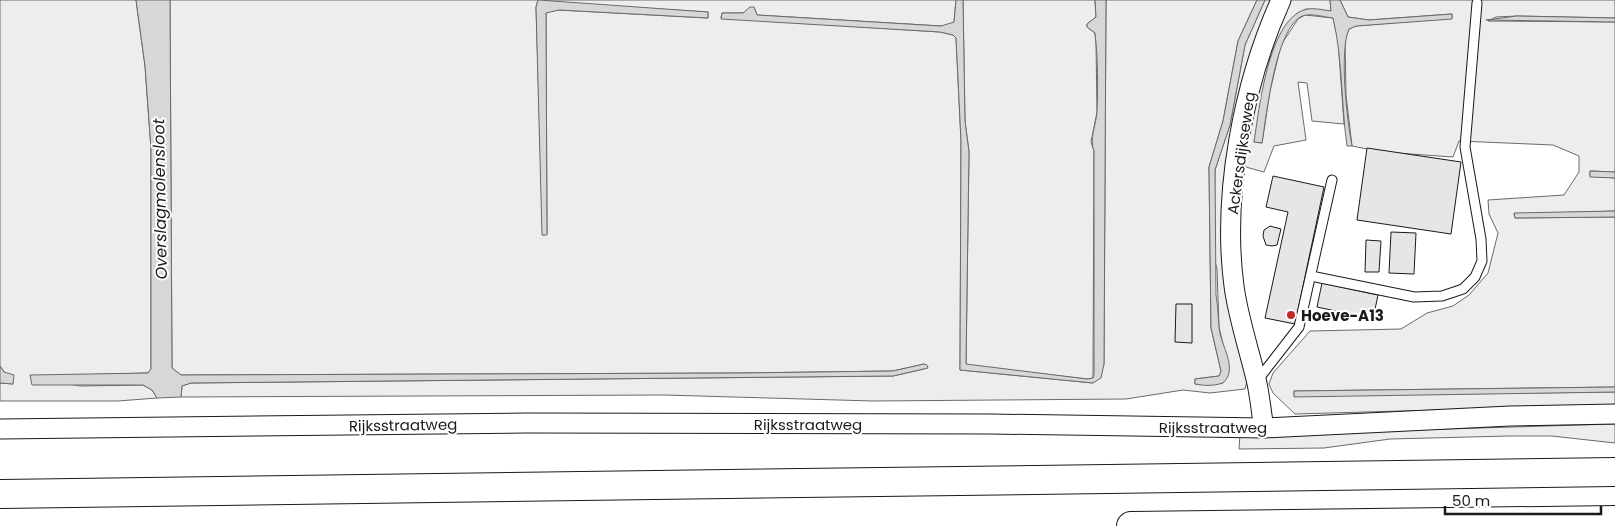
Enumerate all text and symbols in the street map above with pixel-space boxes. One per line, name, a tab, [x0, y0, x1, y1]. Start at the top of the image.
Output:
street label: Ackersdijkseweg	[1222, 90, 1260, 216]
water label: Overslagmolensloot	[147, 117, 173, 280]
place label: Hoeve-A13	[1301, 305, 1384, 326]
marker: Hoeve-A13	[1285, 309, 1297, 321]
street label: Rijksstraatweg	[349, 414, 457, 436]
street label: Rijksstraatweg	[754, 414, 862, 435]
street label: Rijksstraatweg	[1159, 417, 1267, 438]
scale bar	[1445, 484, 1601, 516]
text: 50 m	[1452, 490, 1490, 511]

